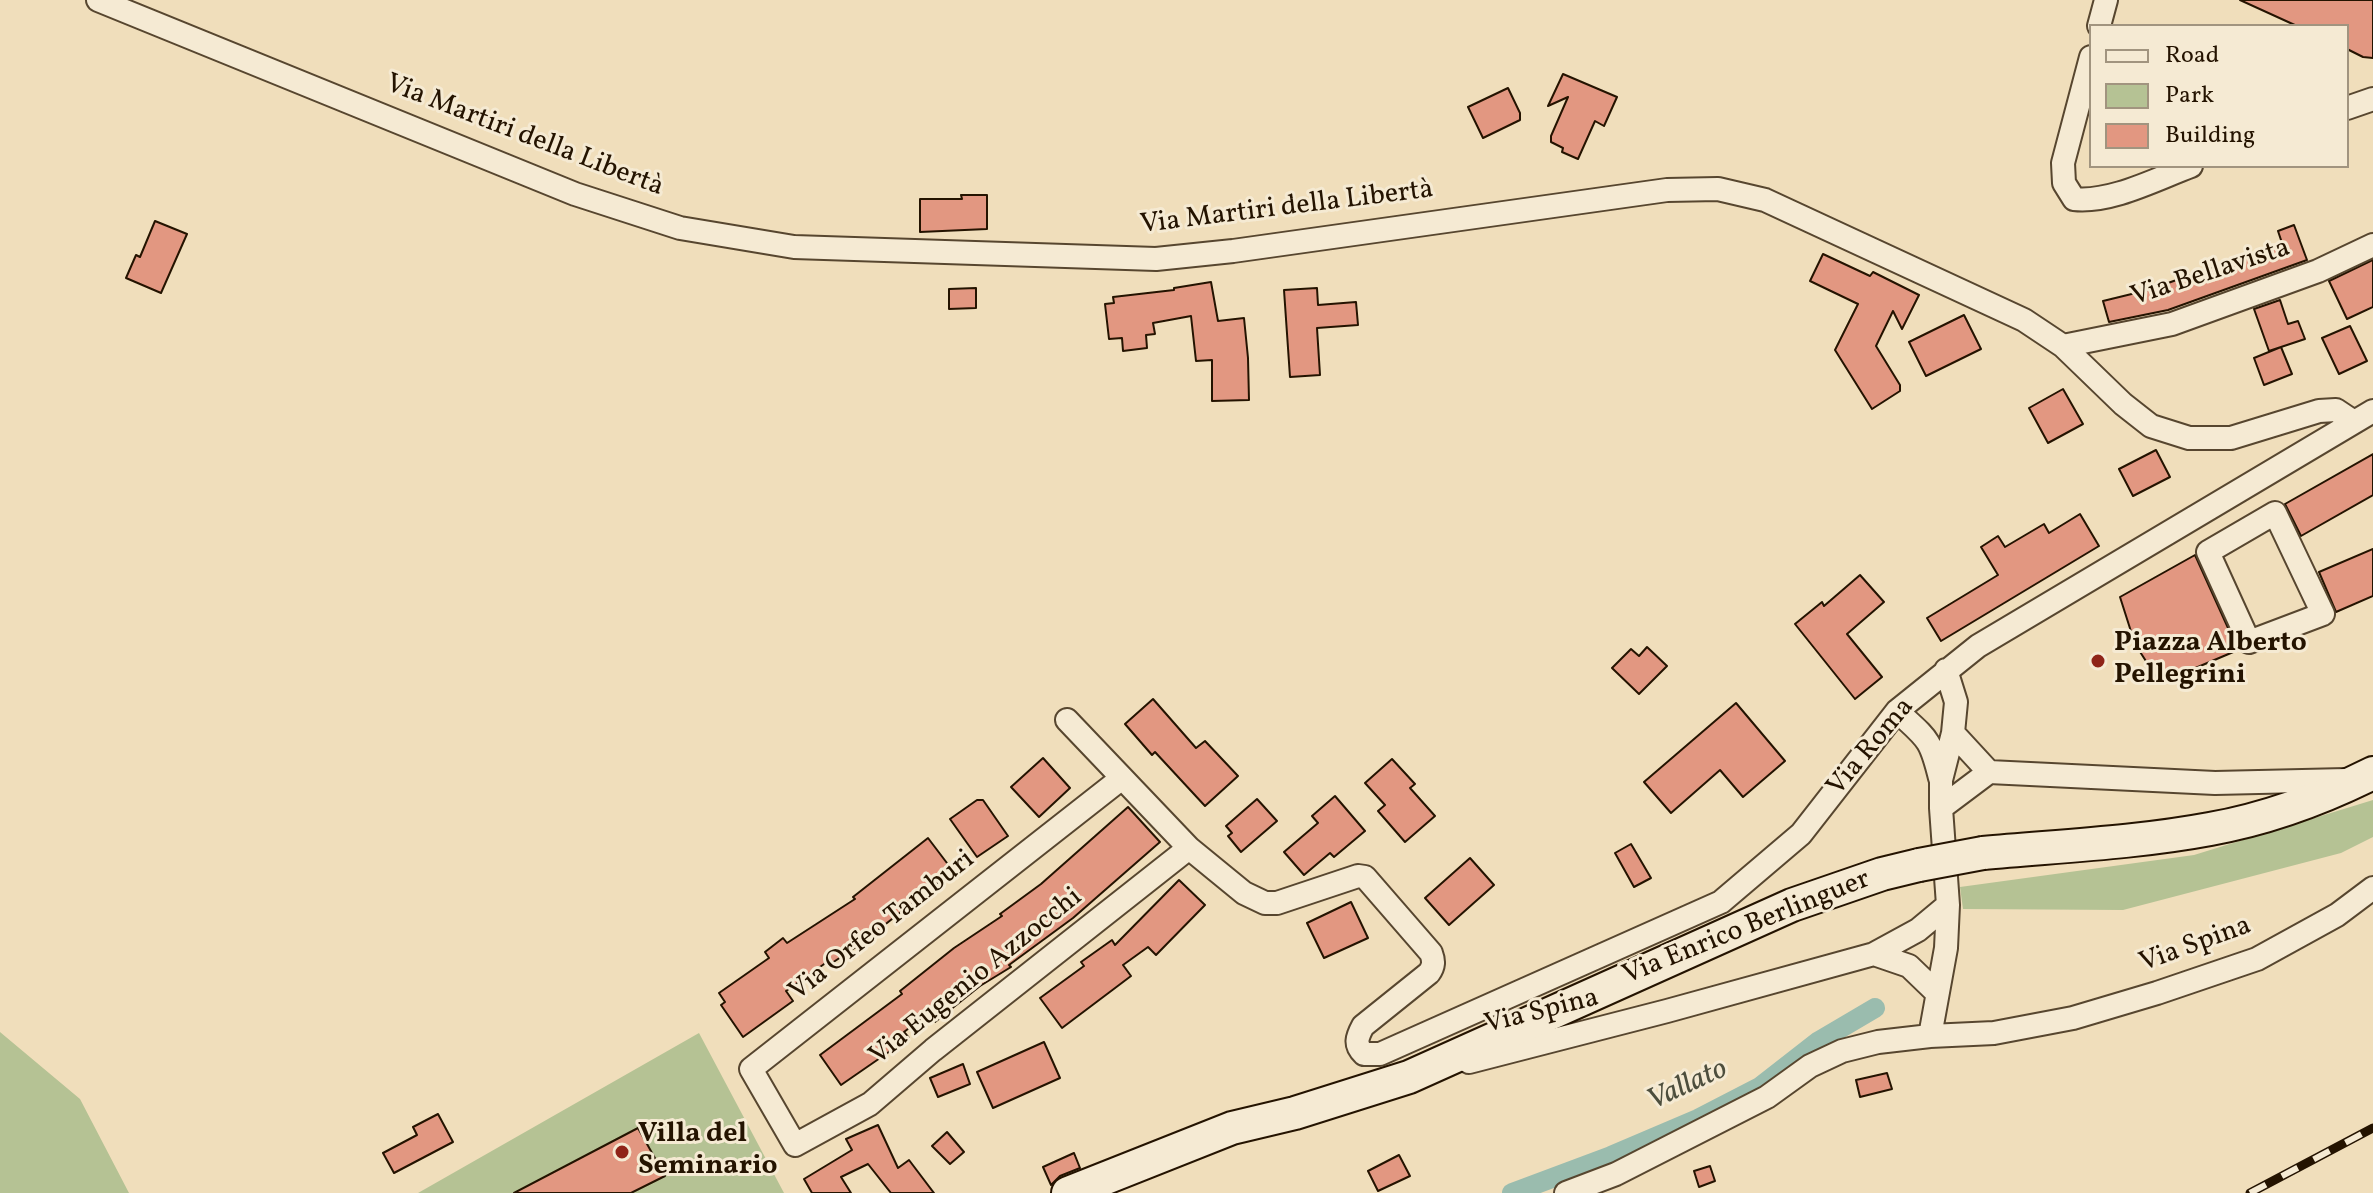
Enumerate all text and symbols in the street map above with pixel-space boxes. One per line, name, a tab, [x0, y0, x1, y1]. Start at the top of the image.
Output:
legend	[2089, 24, 2349, 168]
text: Road	[2165, 39, 2219, 73]
street label: Via Martiri della Libertà	[380, 68, 668, 206]
text: Park	[2165, 79, 2214, 113]
text: Building	[2165, 119, 2255, 153]
street label: Via Martiri della Libertà	[1139, 174, 1435, 244]
street label: Via Bellavista	[2127, 232, 2295, 316]
place label: Piazza Alberto Pellegrini	[2114, 628, 2307, 694]
marker: Piazza Alberto Pellegrini	[2089, 652, 2107, 670]
street label: Via Roma	[1821, 692, 1923, 804]
street label: Via Orfeo Tamburi	[784, 844, 982, 1010]
street label: Via Enrico Berlinguer	[1619, 864, 1875, 994]
street label: Via Eugenio Azzocchi	[864, 882, 1090, 1074]
street label: Via Spina	[2136, 910, 2256, 982]
street label: Via Spina	[1481, 983, 1603, 1043]
water label: Vallato	[1642, 1053, 1734, 1121]
place label: Villa del Seminario	[638, 1119, 777, 1185]
marker: Villa del Seminario	[613, 1143, 631, 1161]

